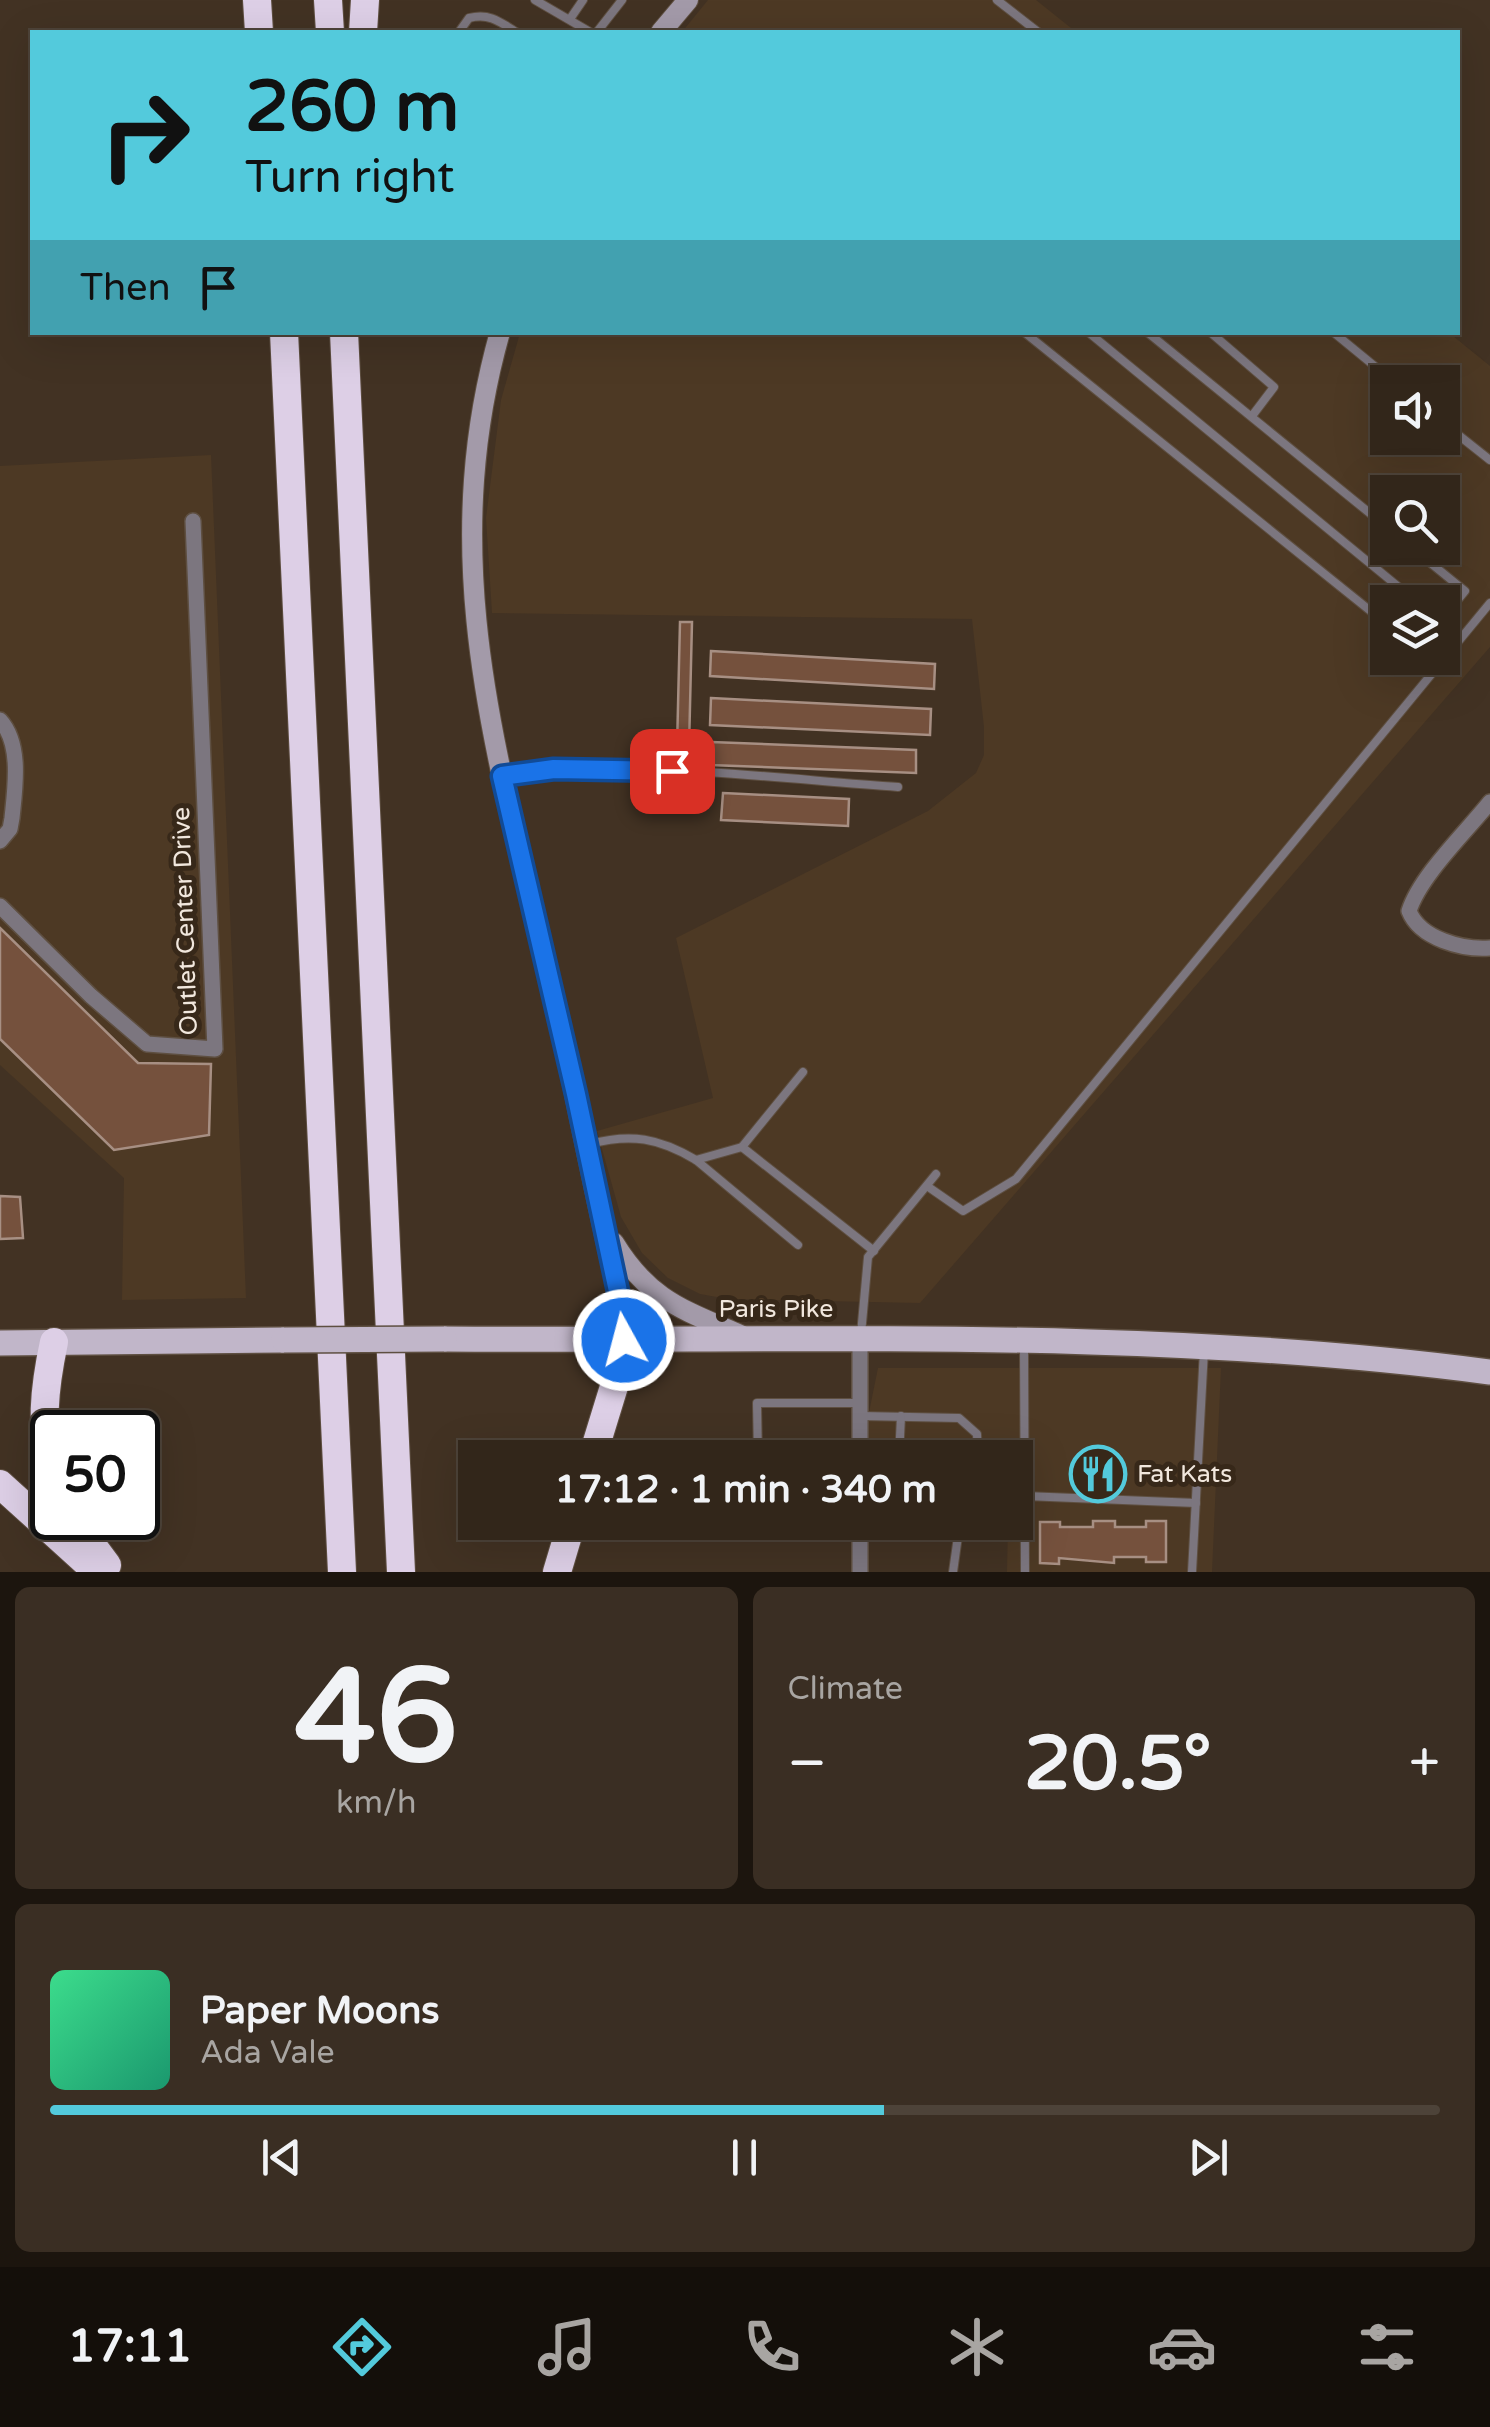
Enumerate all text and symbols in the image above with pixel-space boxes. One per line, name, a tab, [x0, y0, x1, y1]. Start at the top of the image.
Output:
text: 260 m	[245, 66, 459, 150]
icon: right	[80, 70, 210, 200]
text: Turn right	[245, 151, 454, 205]
icon: arrive	[191, 260, 246, 315]
text: Then	[80, 265, 171, 311]
map controls	[1370, 365, 1460, 675]
button: sound	[1370, 365, 1460, 455]
button: search	[1370, 475, 1460, 565]
button: layers	[1370, 585, 1460, 675]
pin	[630, 729, 715, 814]
icon: arrive	[645, 744, 700, 799]
street label: Outlet Center Drive	[166, 806, 204, 1036]
position arrow	[572, 1288, 676, 1392]
street label: Paris Pike	[719, 1294, 833, 1324]
speed limit sign: 50	[30, 1410, 160, 1540]
restaurant icon: Fat Kats	[1068, 1444, 1128, 1504]
place label: Fat Kats	[1137, 1459, 1232, 1489]
text: 17:12 · 1 min · 340 m	[554, 1467, 937, 1513]
text: 46	[295, 1641, 458, 1797]
text: Climate	[788, 1670, 903, 1708]
text: 20.5°	[1024, 1719, 1212, 1809]
text: −	[788, 1731, 827, 1797]
text: +	[1409, 1731, 1440, 1797]
text: km/h	[336, 1784, 416, 1822]
text: Paper Moons	[200, 1988, 440, 2034]
text: Ada Vale	[200, 2034, 335, 2072]
icon: previous	[254, 2130, 309, 2185]
icon: pause	[717, 2130, 772, 2185]
icon: next	[1181, 2130, 1236, 2185]
icon: directions	[327, 2312, 397, 2382]
icon: music	[532, 2312, 602, 2382]
icon: phone	[737, 2312, 807, 2382]
icon: climate	[942, 2312, 1012, 2382]
icon: car	[1147, 2312, 1217, 2382]
icon: filters	[1352, 2312, 1422, 2382]
text: 17:11	[68, 2320, 192, 2374]

